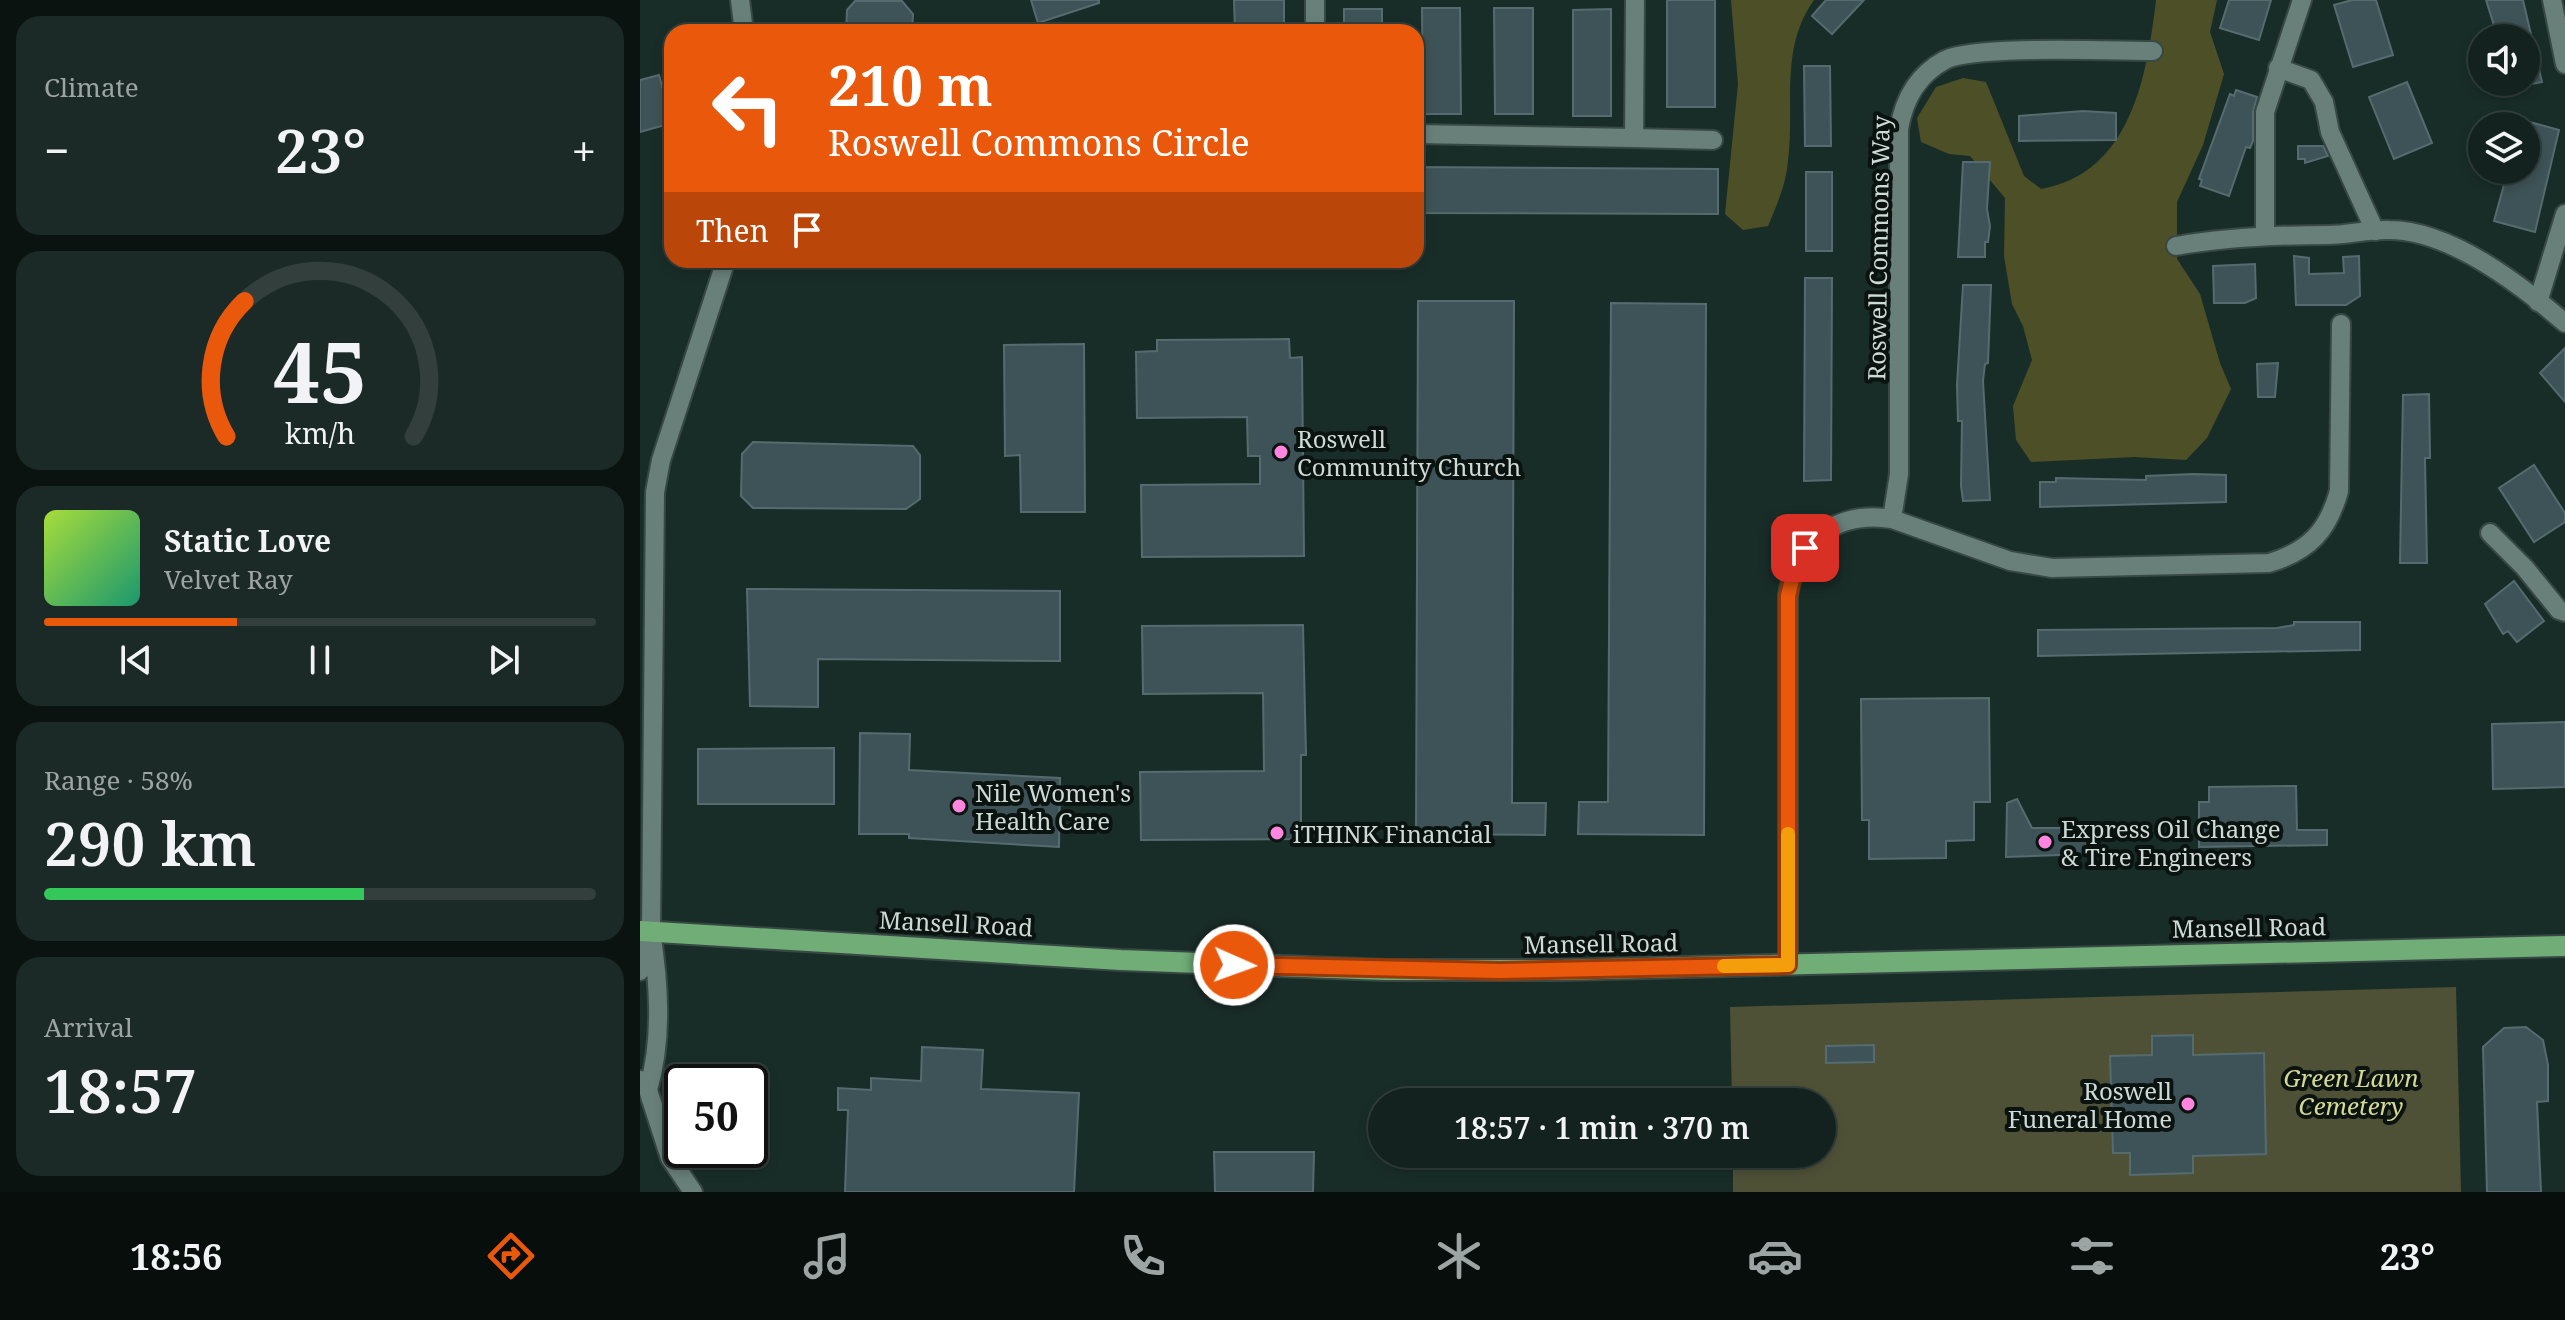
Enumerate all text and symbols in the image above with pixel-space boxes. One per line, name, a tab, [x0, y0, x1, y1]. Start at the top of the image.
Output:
map controls	[2468, 24, 2540, 184]
button: sound	[2468, 24, 2540, 96]
text: 210 m	[828, 46, 993, 122]
icon: left	[696, 56, 800, 160]
text: Climate	[44, 69, 139, 105]
text: 23°	[275, 109, 366, 191]
button: layers	[2468, 112, 2540, 184]
street label: Roswell Commons Way	[1859, 115, 1897, 381]
text: Roswell Commons Circle	[828, 118, 1250, 167]
text: −	[44, 120, 69, 180]
text: +	[571, 120, 596, 180]
icon: arrive	[785, 208, 829, 252]
text: Then	[696, 210, 769, 251]
text: 45	[273, 313, 367, 426]
text: km/h	[285, 413, 355, 452]
place label: Roswell Community Church	[1297, 422, 1521, 483]
marker: Roswell Community Church	[1272, 443, 1290, 461]
pin	[1771, 514, 1839, 582]
text: Static Love	[164, 520, 331, 561]
icon: arrive	[1783, 526, 1827, 570]
text: Velvet Ray	[164, 561, 293, 597]
icon: previous	[114, 638, 158, 682]
icon: pause	[298, 638, 342, 682]
icon: next	[482, 638, 526, 682]
text: Range · 58%	[44, 762, 193, 798]
place label: Nile Women's Health Care	[975, 776, 1131, 837]
marker: Nile Women's Health Care	[950, 797, 968, 815]
text: 290 km	[44, 802, 256, 884]
place label: Express Oil Change & Tire Engineers	[2061, 812, 2280, 873]
place label: iTHINK Financial	[1293, 817, 1492, 850]
marker: iTHINK Financial	[1268, 824, 1286, 842]
marker: Express Oil Change & Tire Engineers	[2036, 833, 2054, 851]
street label: Mansell Road	[878, 902, 1034, 944]
street label: Mansell Road	[2172, 909, 2327, 945]
position arrow	[1192, 923, 1276, 1007]
street label: Mansell Road	[1524, 925, 1679, 961]
text: Arrival	[44, 1009, 133, 1045]
text: 18:57	[44, 1049, 197, 1131]
park label: Green Lawn Cemetery	[2283, 1061, 2419, 1122]
speed limit sign: 50	[664, 1064, 768, 1168]
place label: Roswell Funeral Home	[2008, 1074, 2173, 1135]
marker: Roswell Funeral Home	[2179, 1095, 2197, 1113]
text: 18:57 · 1 min · 370 m	[1454, 1107, 1750, 1148]
icon: directions	[483, 1228, 539, 1284]
icon: music	[799, 1228, 855, 1284]
icon: phone	[1115, 1228, 1171, 1284]
icon: climate	[1431, 1228, 1487, 1284]
icon: car	[1747, 1228, 1803, 1284]
icon: filters	[2064, 1228, 2120, 1284]
text: 18:56	[130, 1232, 222, 1281]
text: 23°	[2380, 1232, 2435, 1281]

